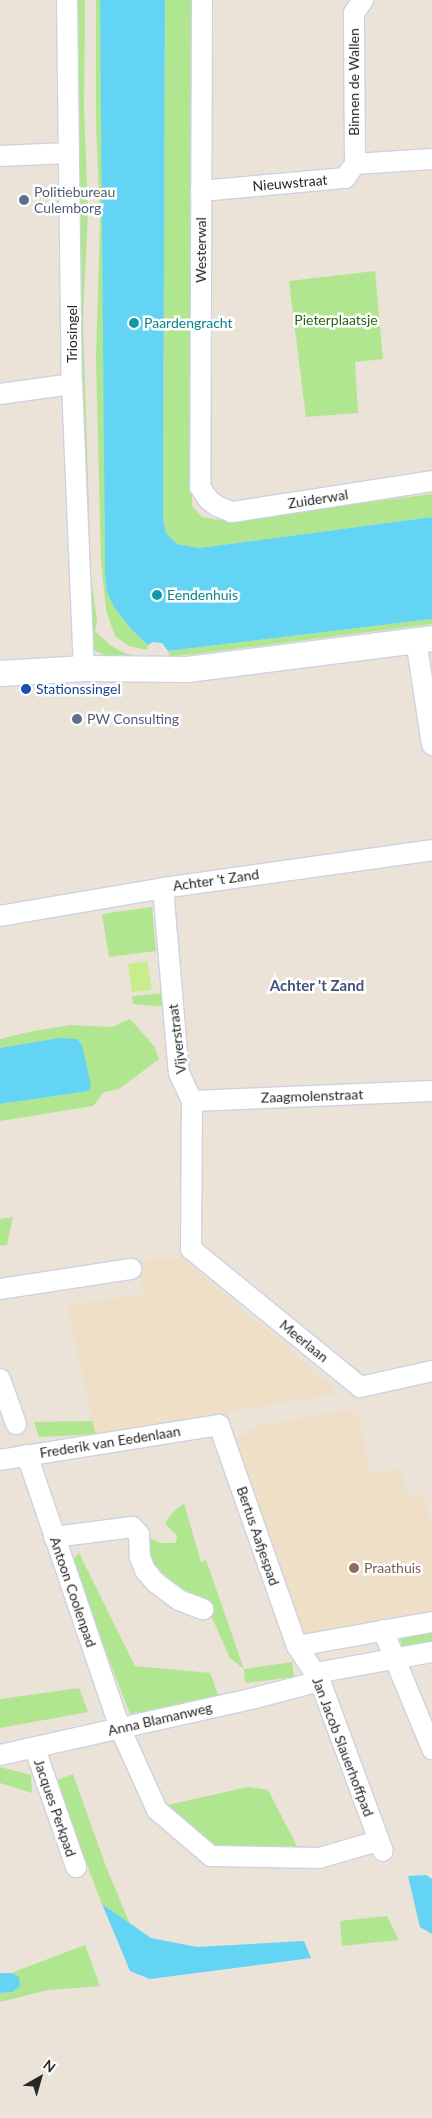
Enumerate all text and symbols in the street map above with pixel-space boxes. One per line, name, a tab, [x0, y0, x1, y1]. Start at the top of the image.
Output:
street label: Binnen de Wallen	[346, 28, 362, 136]
street label: Nieuwstraat	[252, 171, 328, 195]
place label: Politiebureau Culemborg	[34, 184, 115, 216]
marker: Politiebureau Culemborg	[18, 194, 30, 206]
street label: Westerwal	[193, 217, 209, 283]
street label: Triosingel	[64, 305, 80, 363]
park label: Pieterplaatsje	[294, 312, 378, 328]
place label: Paardengracht	[144, 315, 233, 331]
marker: Paardengracht	[128, 317, 140, 329]
street label: Zuiderwal	[287, 486, 349, 512]
place label: Eendenhuis	[167, 587, 238, 603]
marker: Eendenhuis	[151, 589, 163, 601]
place label: Stationssingel	[36, 681, 121, 697]
marker: Stationssingel	[20, 683, 32, 695]
place label: PW Consulting	[87, 711, 179, 727]
marker: PW Consulting	[71, 713, 83, 725]
street label: Achter 't Zand	[172, 866, 260, 894]
district label: Achter 't Zand	[270, 977, 364, 995]
street label: Vijverstraat	[164, 1003, 190, 1075]
street label: Zaagmolenstraat	[261, 1086, 363, 1106]
street label: Meerlaan	[276, 1316, 332, 1366]
street label: Frederik van Eedenlaan	[38, 1423, 182, 1461]
street label: Bertus Aafjespad	[233, 1484, 283, 1588]
street label: Antoon Coolenpad	[46, 1535, 100, 1649]
place label: Praathuis	[364, 1560, 421, 1576]
marker: Praathuis	[348, 1562, 360, 1574]
street label: Jan Jacob Slauerhoffpad	[309, 1675, 377, 1819]
street label: Anna Blamanweg	[106, 1699, 214, 1739]
street label: Jacques Perkpad	[30, 1757, 80, 1859]
north arrow	[15, 2053, 65, 2103]
text: N	[40, 2056, 59, 2076]

